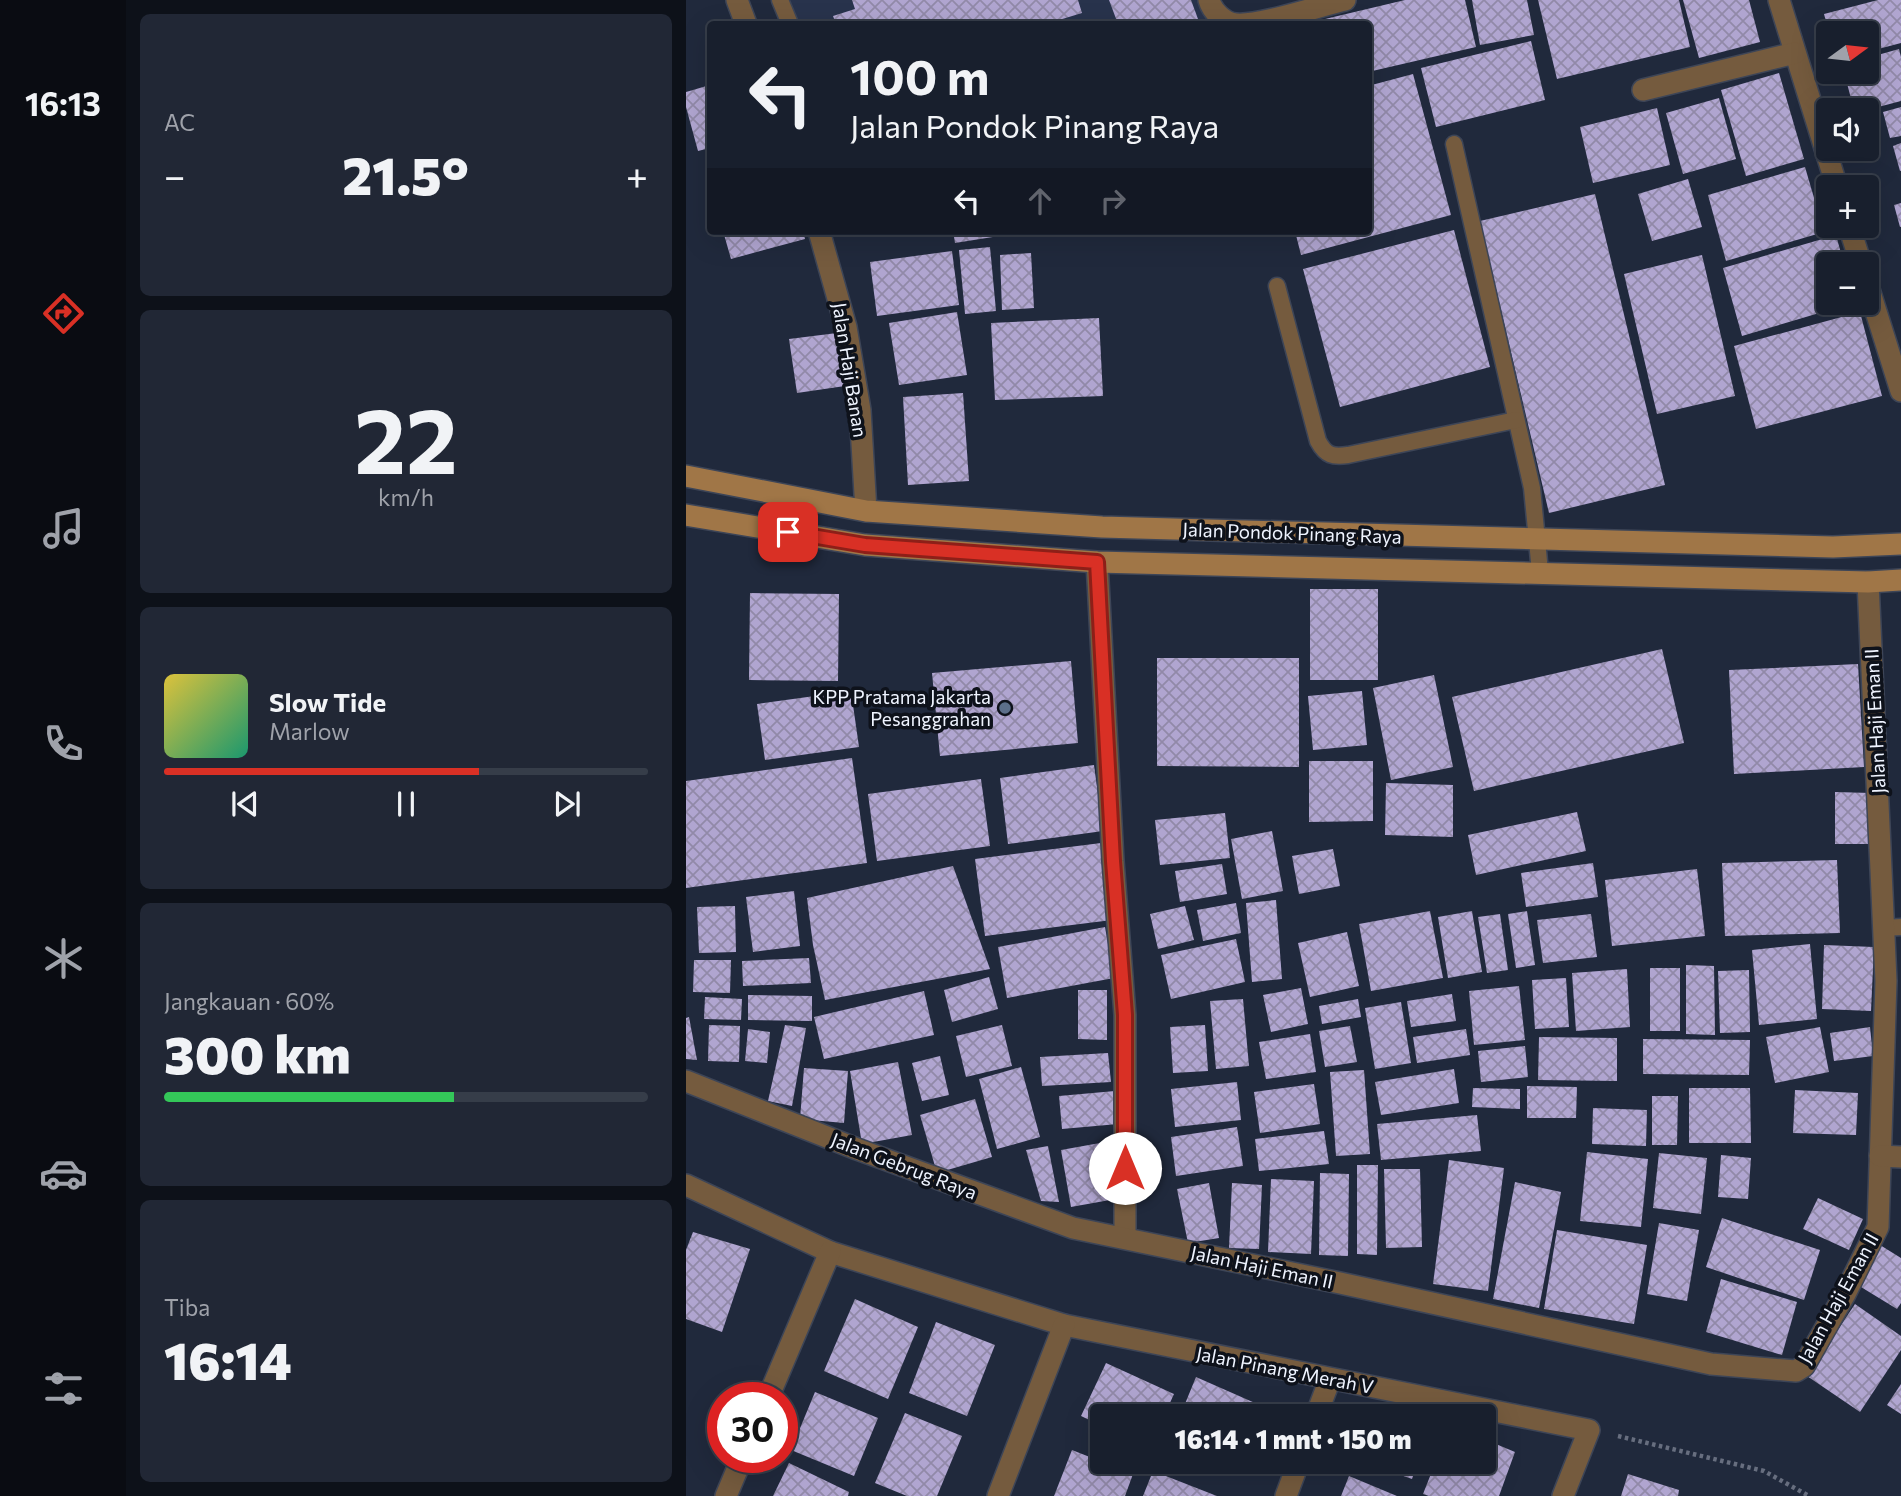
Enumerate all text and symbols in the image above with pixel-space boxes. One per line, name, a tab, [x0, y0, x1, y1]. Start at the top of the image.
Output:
north arrow	[1816, 21, 1880, 84]
map controls	[1816, 21, 1879, 315]
text: 100 m	[850, 45, 989, 105]
icon: left	[735, 49, 826, 140]
text: 16:13	[25, 83, 101, 123]
button: sound	[1816, 98, 1879, 161]
text: Jalan Pondok Pinang Raya	[850, 105, 1219, 145]
text: AC	[164, 108, 195, 136]
text: 21.5°	[342, 142, 469, 206]
text: −	[164, 151, 186, 198]
text: +	[626, 151, 648, 198]
button: +	[1816, 175, 1879, 238]
icon: left	[948, 182, 986, 220]
icon: ahead	[1021, 182, 1059, 220]
icon: right	[1094, 182, 1132, 220]
button: −	[1816, 252, 1879, 315]
icon: directions	[39, 289, 88, 338]
street label: Jalan Haji Banan	[828, 301, 873, 439]
text: 22	[354, 381, 458, 493]
text: km/h	[378, 483, 434, 511]
pin	[758, 502, 818, 562]
icon: music	[39, 504, 88, 553]
icon: arrive	[769, 513, 807, 551]
street label: Jalan Pondok Pinang Raya	[1182, 517, 1402, 548]
street label: Jalan Haji Eman II	[1859, 648, 1890, 794]
place label: KPP Pratama Jakarta Pesanggrahan	[813, 685, 991, 730]
text: Slow Tide	[269, 686, 386, 717]
marker: KPP Pratama Jakarta Pesanggrahan	[997, 700, 1013, 716]
text: Marlow	[269, 717, 350, 745]
icon: phone	[39, 719, 88, 768]
icon: previous	[226, 785, 264, 823]
icon: pause	[387, 785, 425, 823]
icon: next	[548, 785, 586, 823]
icon: climate	[39, 934, 88, 983]
text: Jangkauan · 60%	[164, 987, 334, 1015]
text: 300 km	[164, 1021, 351, 1085]
street label: Jalan Gebrug Raya	[828, 1127, 980, 1204]
position arrow	[1088, 1131, 1162, 1205]
icon: car	[39, 1149, 88, 1198]
street label: Jalan Haji Eman II	[1792, 1229, 1883, 1367]
street label: Jalan Haji Eman II	[1189, 1240, 1336, 1293]
text: Tiba	[164, 1293, 210, 1321]
text: 16:14	[164, 1327, 292, 1391]
street label: Jalan Pinang Merah V	[1194, 1341, 1376, 1398]
icon: filters	[39, 1364, 88, 1413]
speed limit sign: 30	[707, 1382, 798, 1473]
text: 16:14 · 1 mnt · 150 m	[1175, 1423, 1411, 1454]

